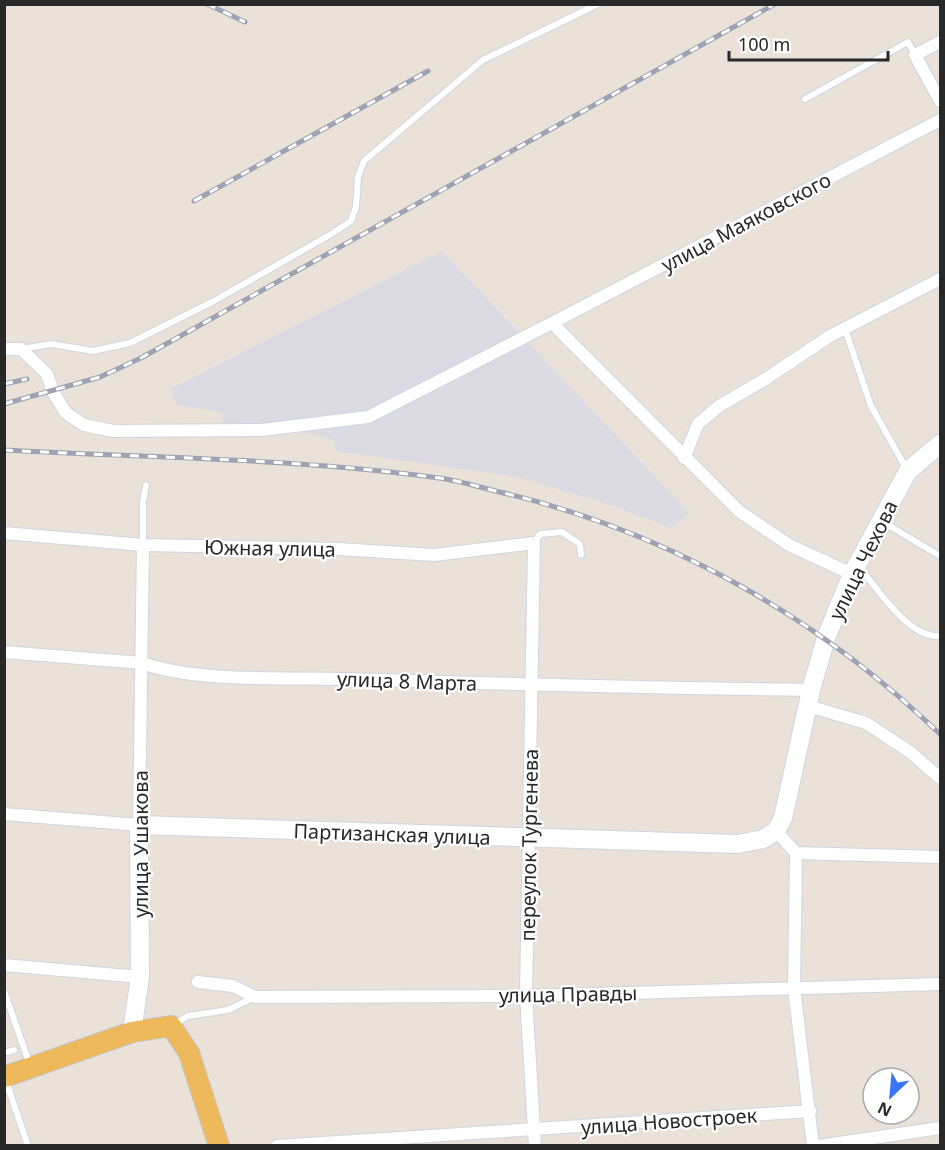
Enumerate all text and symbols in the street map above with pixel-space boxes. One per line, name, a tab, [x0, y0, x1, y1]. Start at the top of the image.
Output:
scale bar	[729, 24, 888, 62]
text: 100 m	[738, 32, 790, 56]
street label: улица Маяковского	[656, 166, 836, 278]
street label: улица Чехова	[822, 496, 904, 624]
street label: Южная улица	[204, 533, 336, 563]
street label: улица 8 Марта	[336, 665, 478, 697]
street label: переулок Тургенева	[514, 748, 544, 942]
street label: улица Ушакова	[127, 770, 154, 918]
street label: Партизанская улица	[293, 817, 491, 851]
street label: улица Правды	[499, 979, 637, 1009]
north arrow	[861, 1066, 921, 1126]
text: N	[874, 1097, 895, 1122]
street label: улица Новостроек	[580, 1101, 758, 1141]

